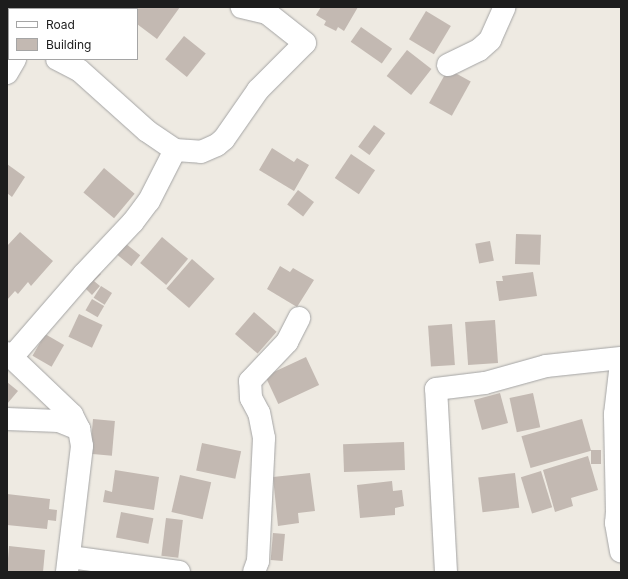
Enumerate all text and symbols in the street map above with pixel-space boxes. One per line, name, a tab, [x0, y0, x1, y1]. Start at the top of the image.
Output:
legend	[8, 8, 138, 60]
text: Road	[46, 17, 75, 32]
text: Building	[46, 37, 91, 52]

